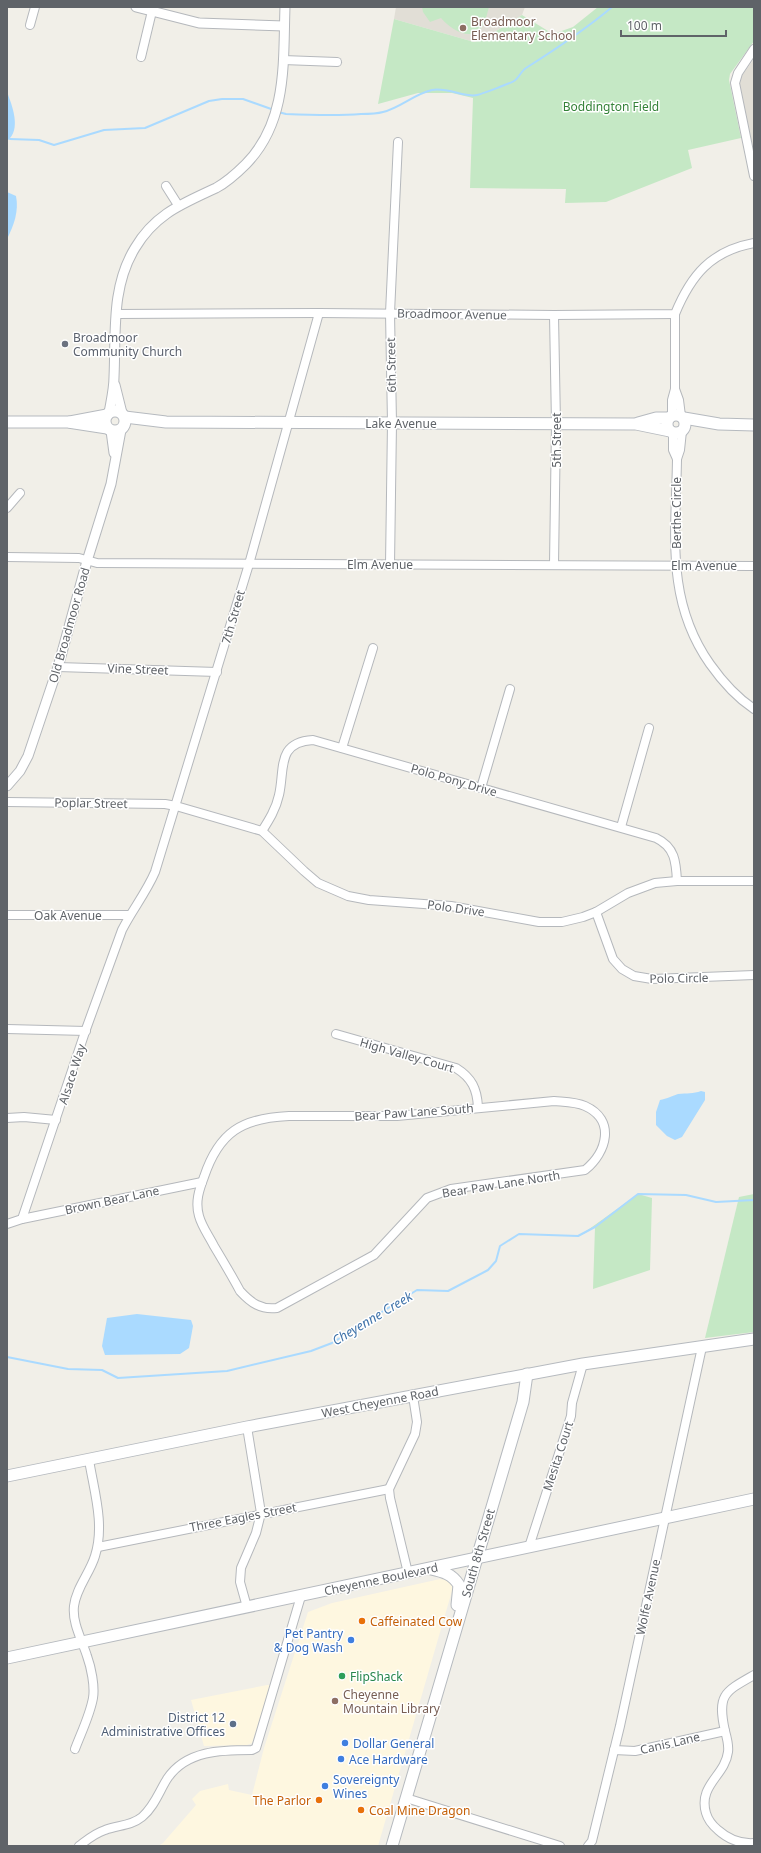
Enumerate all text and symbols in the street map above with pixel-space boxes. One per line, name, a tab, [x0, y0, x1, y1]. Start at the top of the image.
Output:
scale bar	[621, 12, 726, 38]
place label: Broadmoor Elementary School	[471, 13, 576, 44]
text: 100 m	[627, 17, 662, 34]
marker: Broadmoor Elementary School	[458, 23, 468, 33]
park label: Boddington Field	[563, 98, 659, 115]
street label: Broadmoor Avenue	[397, 305, 507, 323]
place label: Broadmoor Community Church	[73, 329, 182, 360]
street label: 6th Street	[382, 337, 400, 393]
marker: Broadmoor Community Church	[60, 339, 70, 349]
street label: 5th Street	[548, 412, 565, 468]
street label: Lake Avenue	[365, 415, 437, 432]
street label: Berthe Circle	[668, 477, 685, 549]
street label: Elm Avenue	[347, 556, 413, 573]
street label: Elm Avenue	[671, 557, 737, 574]
street label: Old Broadmoor Road	[44, 565, 94, 685]
street label: 7th Street	[217, 587, 249, 646]
street label: Vine Street	[107, 659, 169, 679]
street label: Polo Pony Drive	[409, 760, 499, 800]
street label: Poplar Street	[54, 794, 128, 812]
street label: Polo Drive	[426, 896, 486, 920]
street label: Oak Avenue	[34, 907, 102, 924]
street label: Polo Circle	[649, 969, 709, 987]
street label: High Valley Court	[358, 1033, 457, 1077]
street label: Alsace Way	[54, 1041, 90, 1106]
street label: Bear Paw Lane South	[354, 1099, 474, 1125]
street label: Bear Paw Lane North	[441, 1166, 561, 1202]
street label: Brown Bear Lane	[63, 1182, 161, 1218]
water label: Cheyenne Creek	[328, 1287, 416, 1349]
street label: West Cheyenne Road	[320, 1382, 440, 1422]
street label: Mesita Court	[539, 1418, 577, 1493]
street label: Three Eagles Street	[188, 1498, 299, 1536]
street label: South 8th Street	[457, 1506, 499, 1599]
street label: Wolfe Avenue	[632, 1557, 664, 1637]
street label: Cheyenne Boulevard	[322, 1559, 440, 1599]
place label: Caffeinated Cow	[370, 1613, 463, 1630]
marker: Caffeinated Cow	[357, 1616, 367, 1626]
place label: Pet Pantry & Dog Wash	[274, 1625, 344, 1656]
marker: Pet Pantry & Dog Wash	[346, 1635, 356, 1645]
place label: FlipShack	[350, 1668, 403, 1685]
marker: FlipShack	[337, 1671, 347, 1681]
place label: Cheyenne Mountain Library	[343, 1686, 441, 1717]
marker: Cheyenne Mountain Library	[330, 1696, 340, 1706]
place label: District 12 Administrative Offices	[101, 1709, 225, 1740]
marker: District 12 Administrative Offices	[228, 1719, 238, 1729]
street label: Canis Lane	[638, 1728, 702, 1758]
place label: Dollar General	[353, 1735, 434, 1752]
marker: Dollar General	[340, 1738, 350, 1748]
place label: Ace Hardware	[349, 1751, 428, 1768]
marker: Ace Hardware	[336, 1754, 346, 1764]
place label: Sovereignty Wines	[333, 1771, 400, 1802]
marker: Sovereignty Wines	[320, 1781, 330, 1791]
place label: The Parlor	[253, 1792, 311, 1809]
marker: The Parlor	[314, 1795, 324, 1805]
place label: Coal Mine Dragon	[369, 1802, 470, 1819]
marker: Coal Mine Dragon	[356, 1805, 366, 1815]

